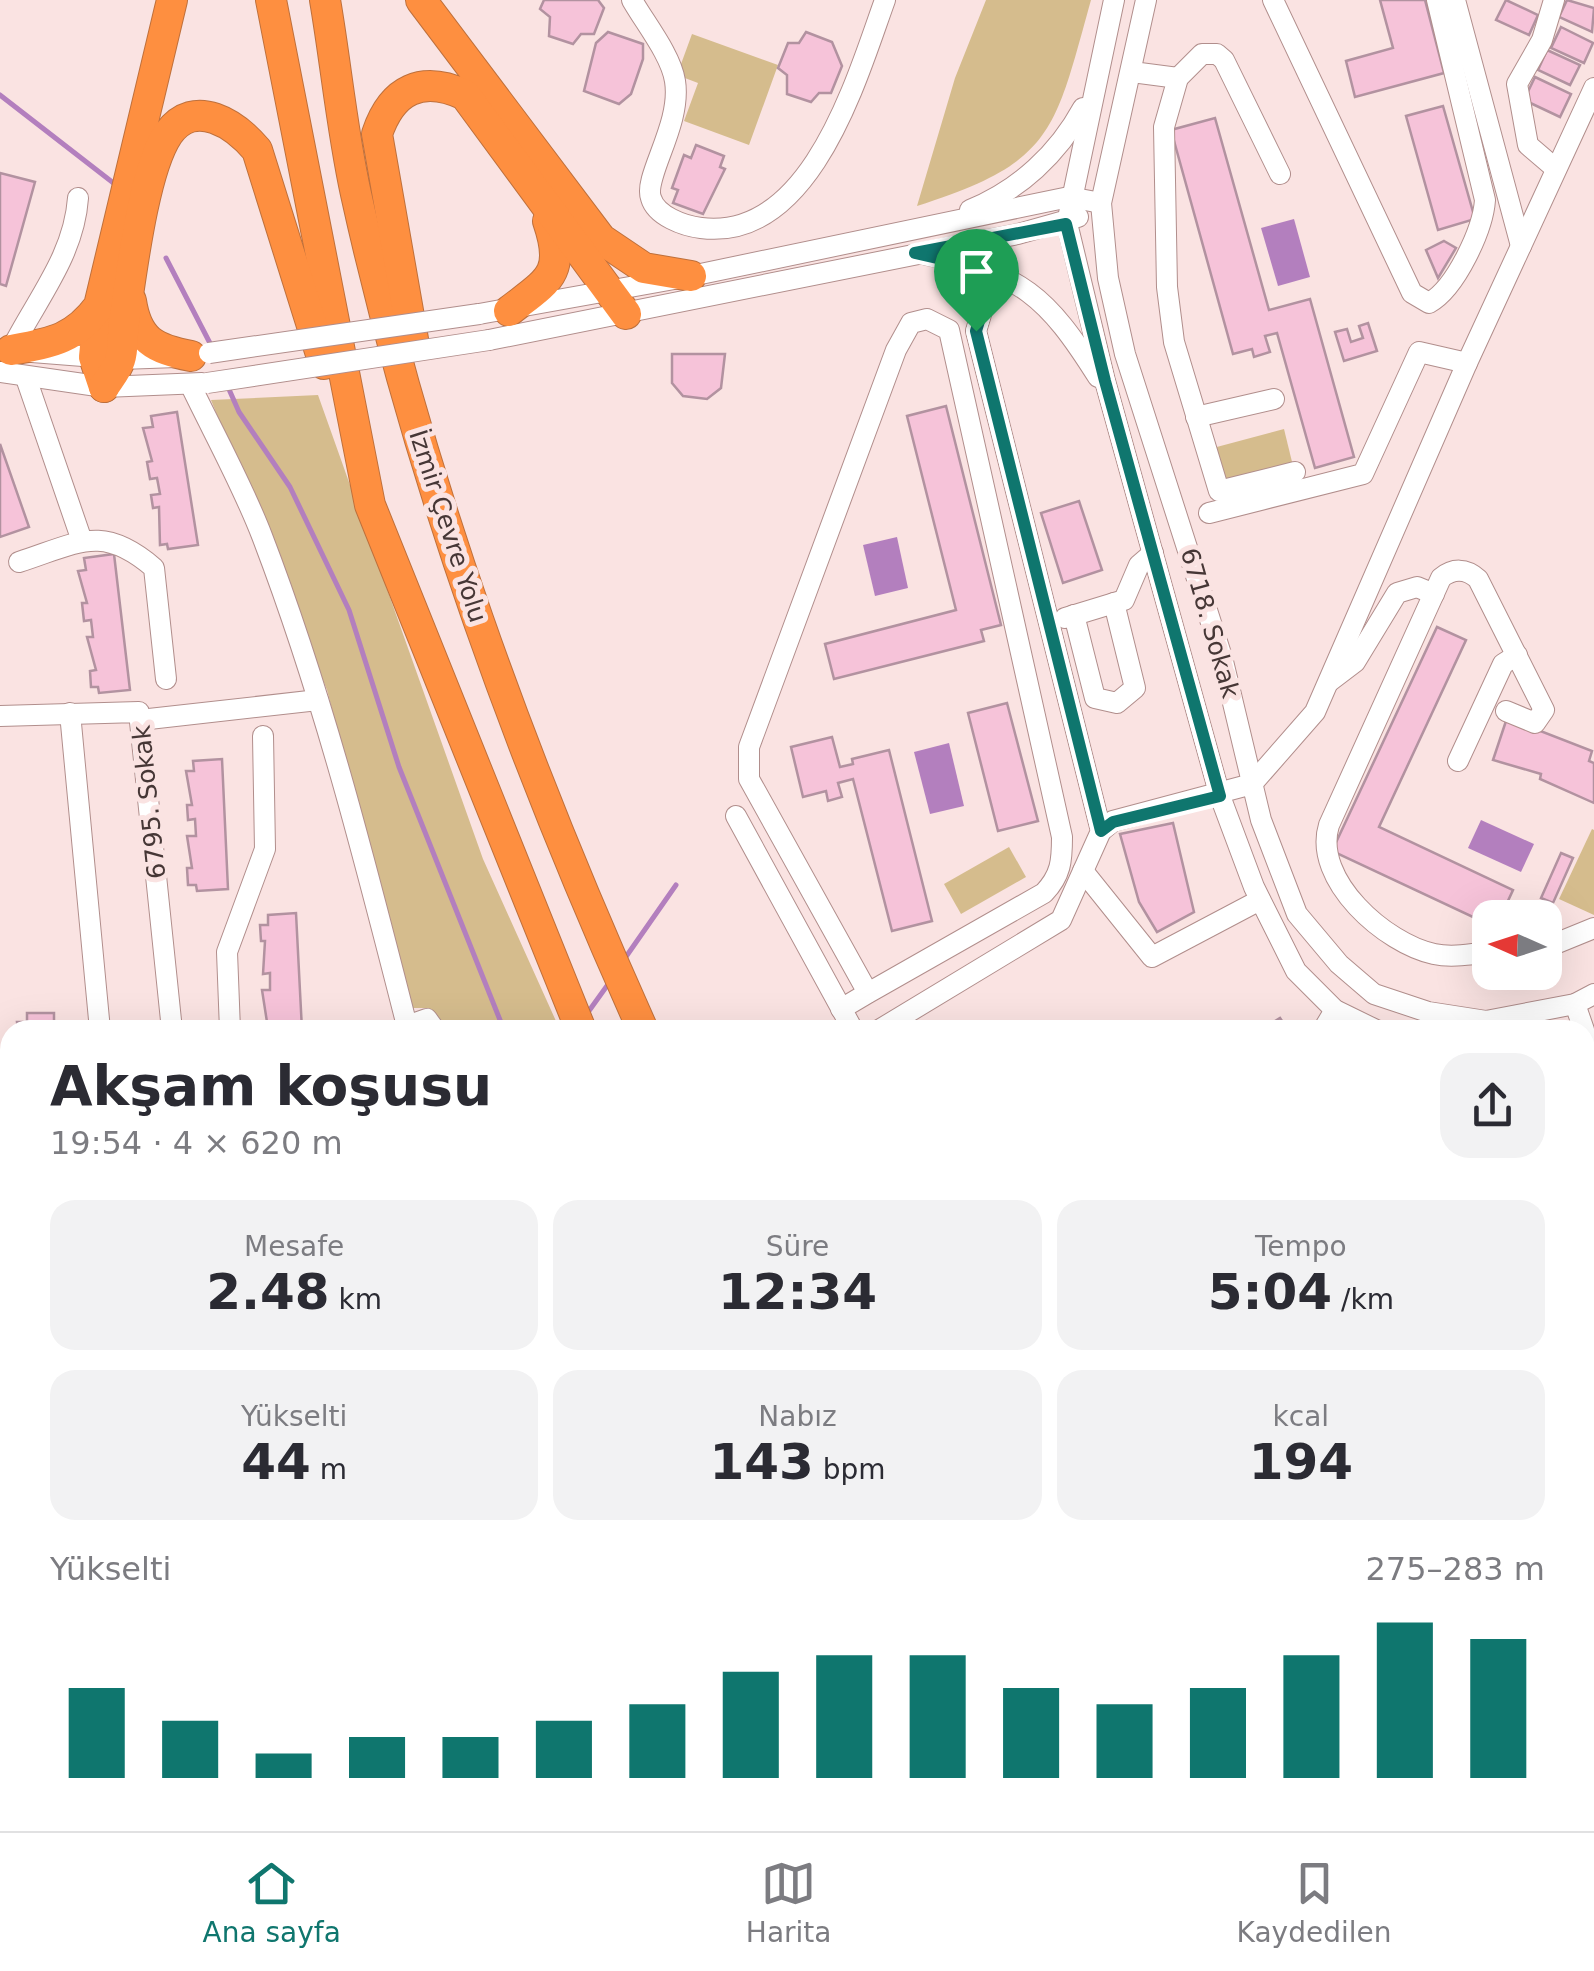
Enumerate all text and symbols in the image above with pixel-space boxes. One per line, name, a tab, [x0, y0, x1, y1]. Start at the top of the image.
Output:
pin	[934, 229, 1019, 332]
icon: arrive	[949, 244, 1004, 299]
street label: İzmir Çevre Yolu	[403, 426, 493, 626]
street label: 6718. Sokak	[1175, 545, 1245, 702]
street label: 6795. Sokak	[126, 723, 171, 880]
north arrow	[1472, 900, 1562, 990]
map controls	[1472, 900, 1562, 990]
button: share	[1440, 1053, 1545, 1158]
text: Akşam koşusu	[50, 1054, 492, 1118]
text: 19:54 · 4 × 620 m	[50, 1124, 343, 1162]
text: Mesafe	[244, 1230, 344, 1263]
text: Süre	[766, 1230, 829, 1263]
text: Tempo	[1255, 1230, 1347, 1263]
text: 2.48	[206, 1263, 330, 1321]
text: 12:34	[718, 1263, 877, 1321]
text: 5:04	[1208, 1263, 1332, 1321]
text: km	[330, 1283, 382, 1316]
text: /km	[1332, 1283, 1394, 1316]
text: Yükselti	[241, 1400, 347, 1433]
text: Nabız	[758, 1400, 837, 1433]
text: kcal	[1273, 1400, 1329, 1433]
text: 44	[241, 1433, 311, 1491]
text: 143	[709, 1433, 814, 1491]
text: 194	[1249, 1433, 1353, 1491]
text: m	[311, 1453, 347, 1486]
text: bpm	[814, 1453, 886, 1486]
text: Yükselti	[50, 1550, 171, 1588]
text: 275–283 m	[1366, 1550, 1545, 1588]
tab: Ana sayfa	[203, 1856, 341, 1949]
tab: Harita	[746, 1856, 832, 1949]
tab: Kaydedilen	[1237, 1856, 1391, 1949]

